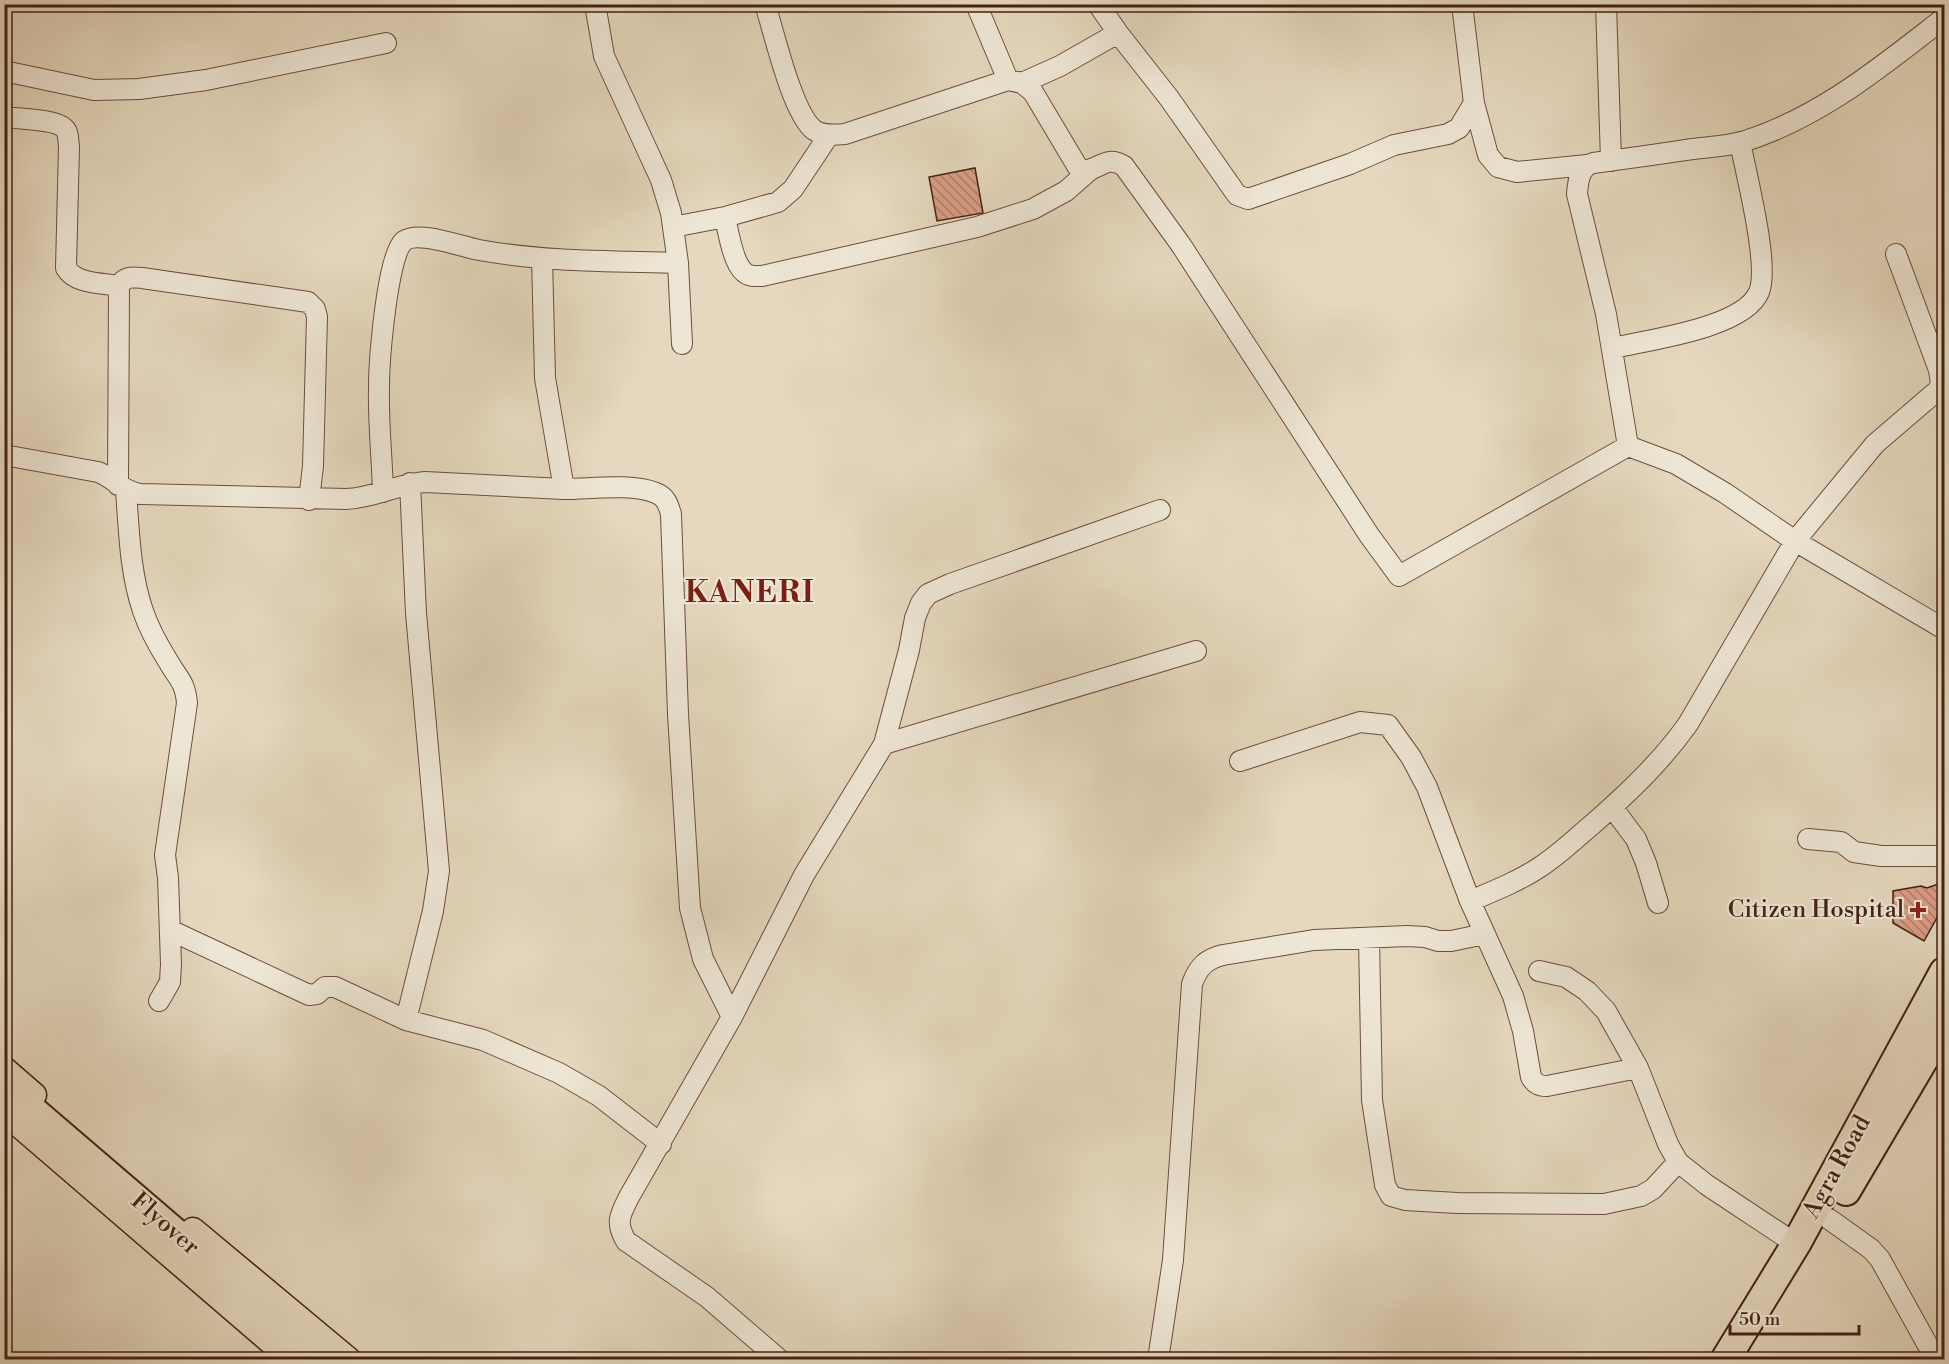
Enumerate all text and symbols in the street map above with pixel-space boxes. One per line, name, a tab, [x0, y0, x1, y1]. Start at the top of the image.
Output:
district label: KANERI	[685, 574, 815, 612]
place label: Citizen Hospital	[1728, 895, 1904, 925]
marker: Citizen Hospital	[1909, 901, 1927, 919]
street label: Agra Road	[1796, 1110, 1878, 1225]
street label: Flyover	[124, 1186, 206, 1262]
scale bar	[1730, 1298, 1859, 1336]
text: 50 m	[1739, 1308, 1781, 1331]

